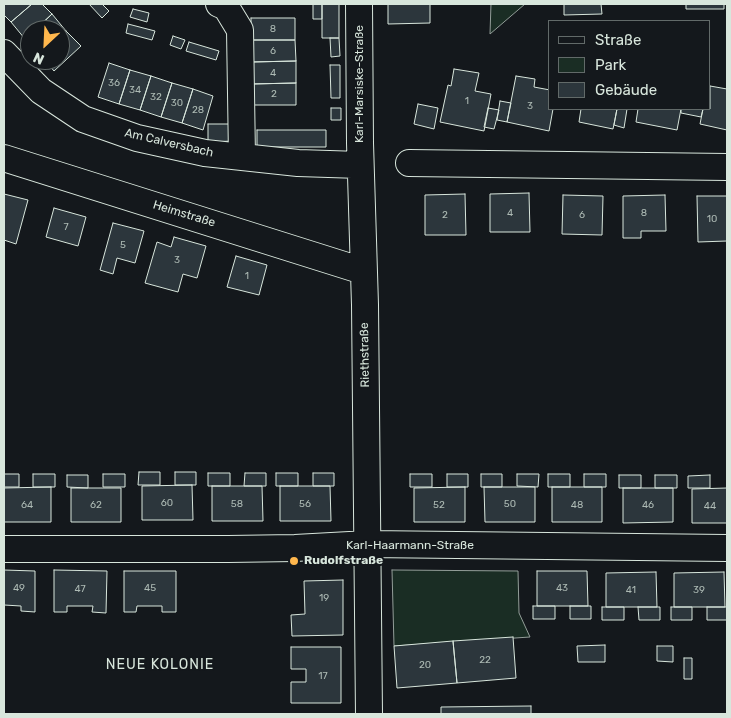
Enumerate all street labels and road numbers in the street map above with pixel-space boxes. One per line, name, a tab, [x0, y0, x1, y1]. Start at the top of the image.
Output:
street label: Karl-Marsiske-Straße	[353, 25, 367, 143]
street label: Am Calversbach	[123, 126, 215, 160]
street label: Heimstraße	[151, 198, 217, 230]
street label: Riethstraße	[357, 322, 373, 388]
street label: Karl-Haarmann-Straße	[346, 539, 474, 553]

